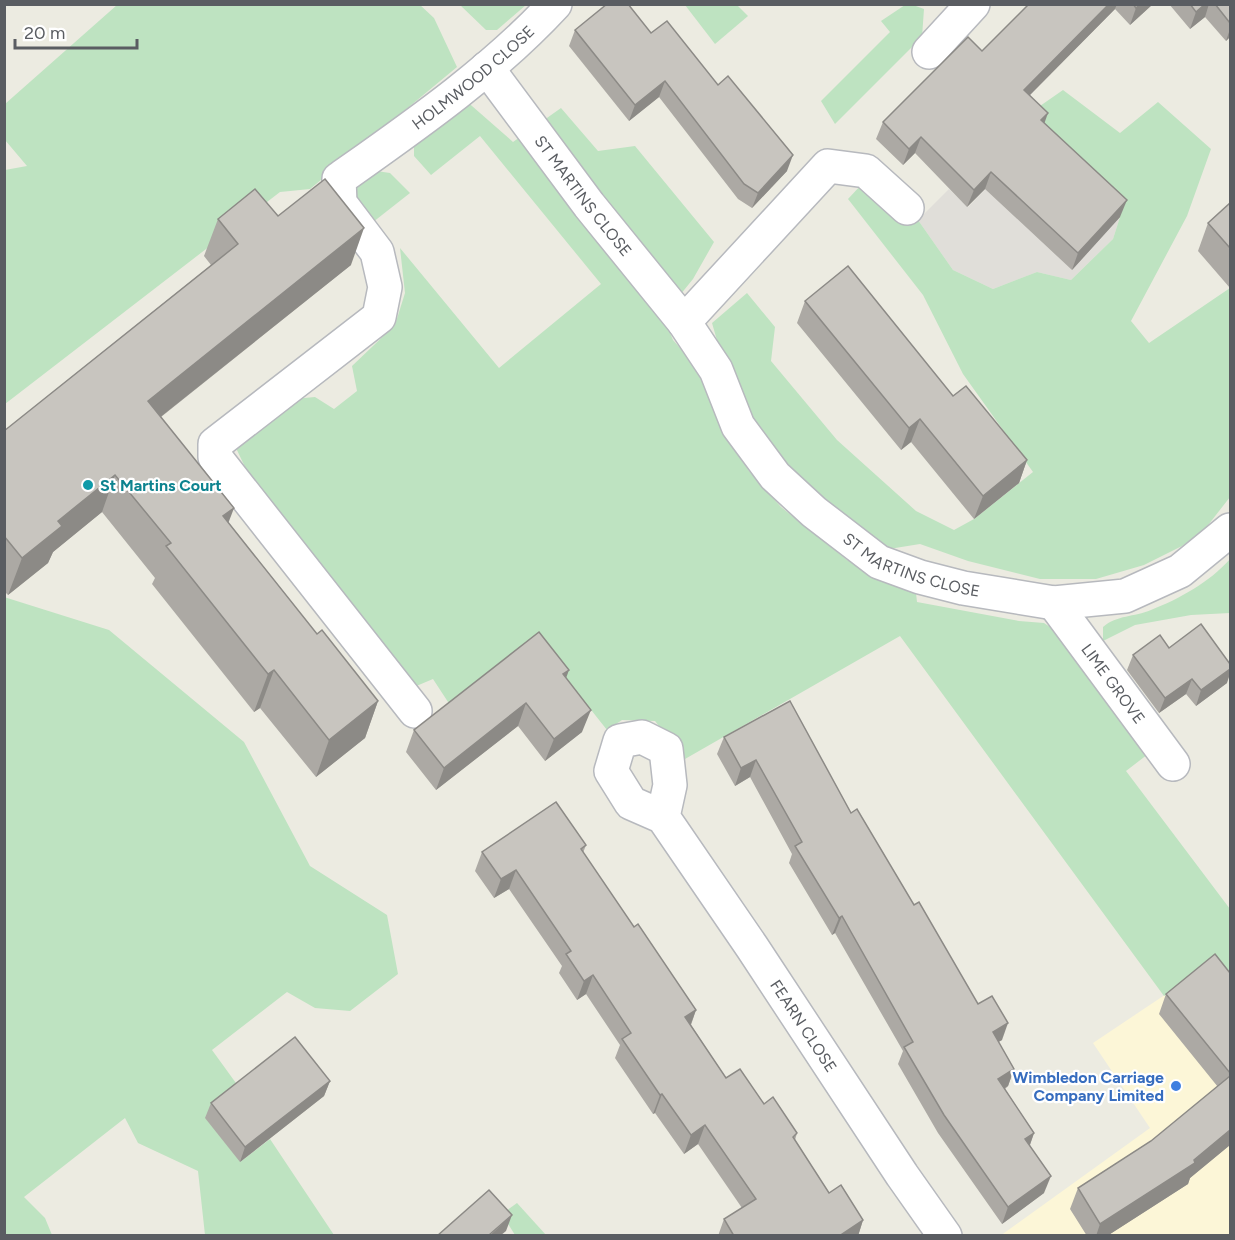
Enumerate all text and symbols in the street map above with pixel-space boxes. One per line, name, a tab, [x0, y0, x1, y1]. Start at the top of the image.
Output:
scale bar	[15, 12, 136, 50]
text: 20 m	[24, 22, 65, 44]
street label: HOLMWOOD CLOSE	[408, 22, 538, 134]
street label: ST MARTINS CLOSE	[530, 132, 636, 260]
place label: St Martins Court	[100, 476, 222, 495]
marker: St Martins Court	[81, 478, 95, 492]
street label: ST MARTINS CLOSE	[839, 529, 981, 601]
street label: LIME GROVE	[1077, 640, 1149, 727]
street label: FEARN CLOSE	[766, 976, 841, 1076]
place label: Wimbledon Carriage Company Limited	[1013, 1068, 1164, 1105]
marker: Wimbledon Carriage Company Limited	[1169, 1079, 1183, 1093]

